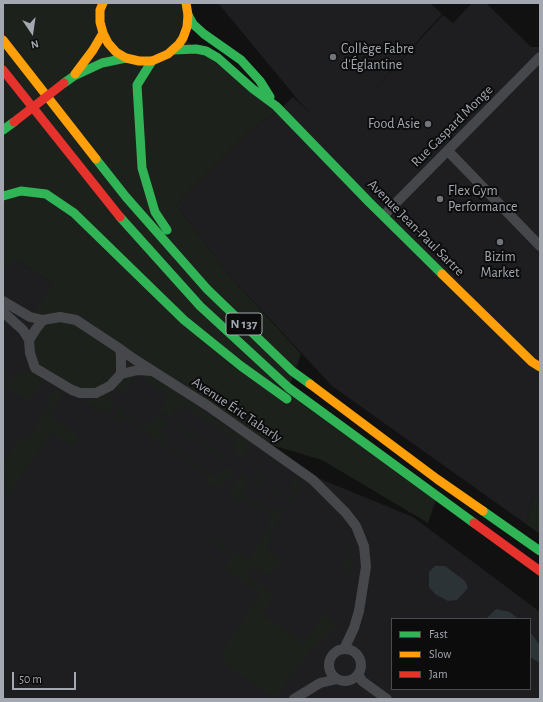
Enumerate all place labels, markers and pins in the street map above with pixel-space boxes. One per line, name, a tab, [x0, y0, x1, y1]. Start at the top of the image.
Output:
place label: Collège Fabre d'Églantine	[341, 41, 414, 74]
marker: Collège Fabre d'Églantine	[328, 52, 338, 62]
place label: Food Asie	[368, 116, 420, 132]
marker: Food Asie	[423, 119, 433, 129]
place label: Flex Gym Performance	[448, 183, 518, 216]
marker: Flex Gym Performance	[435, 194, 445, 204]
marker: Bizim Market	[495, 237, 505, 247]
place label: Bizim Market	[481, 249, 519, 282]

